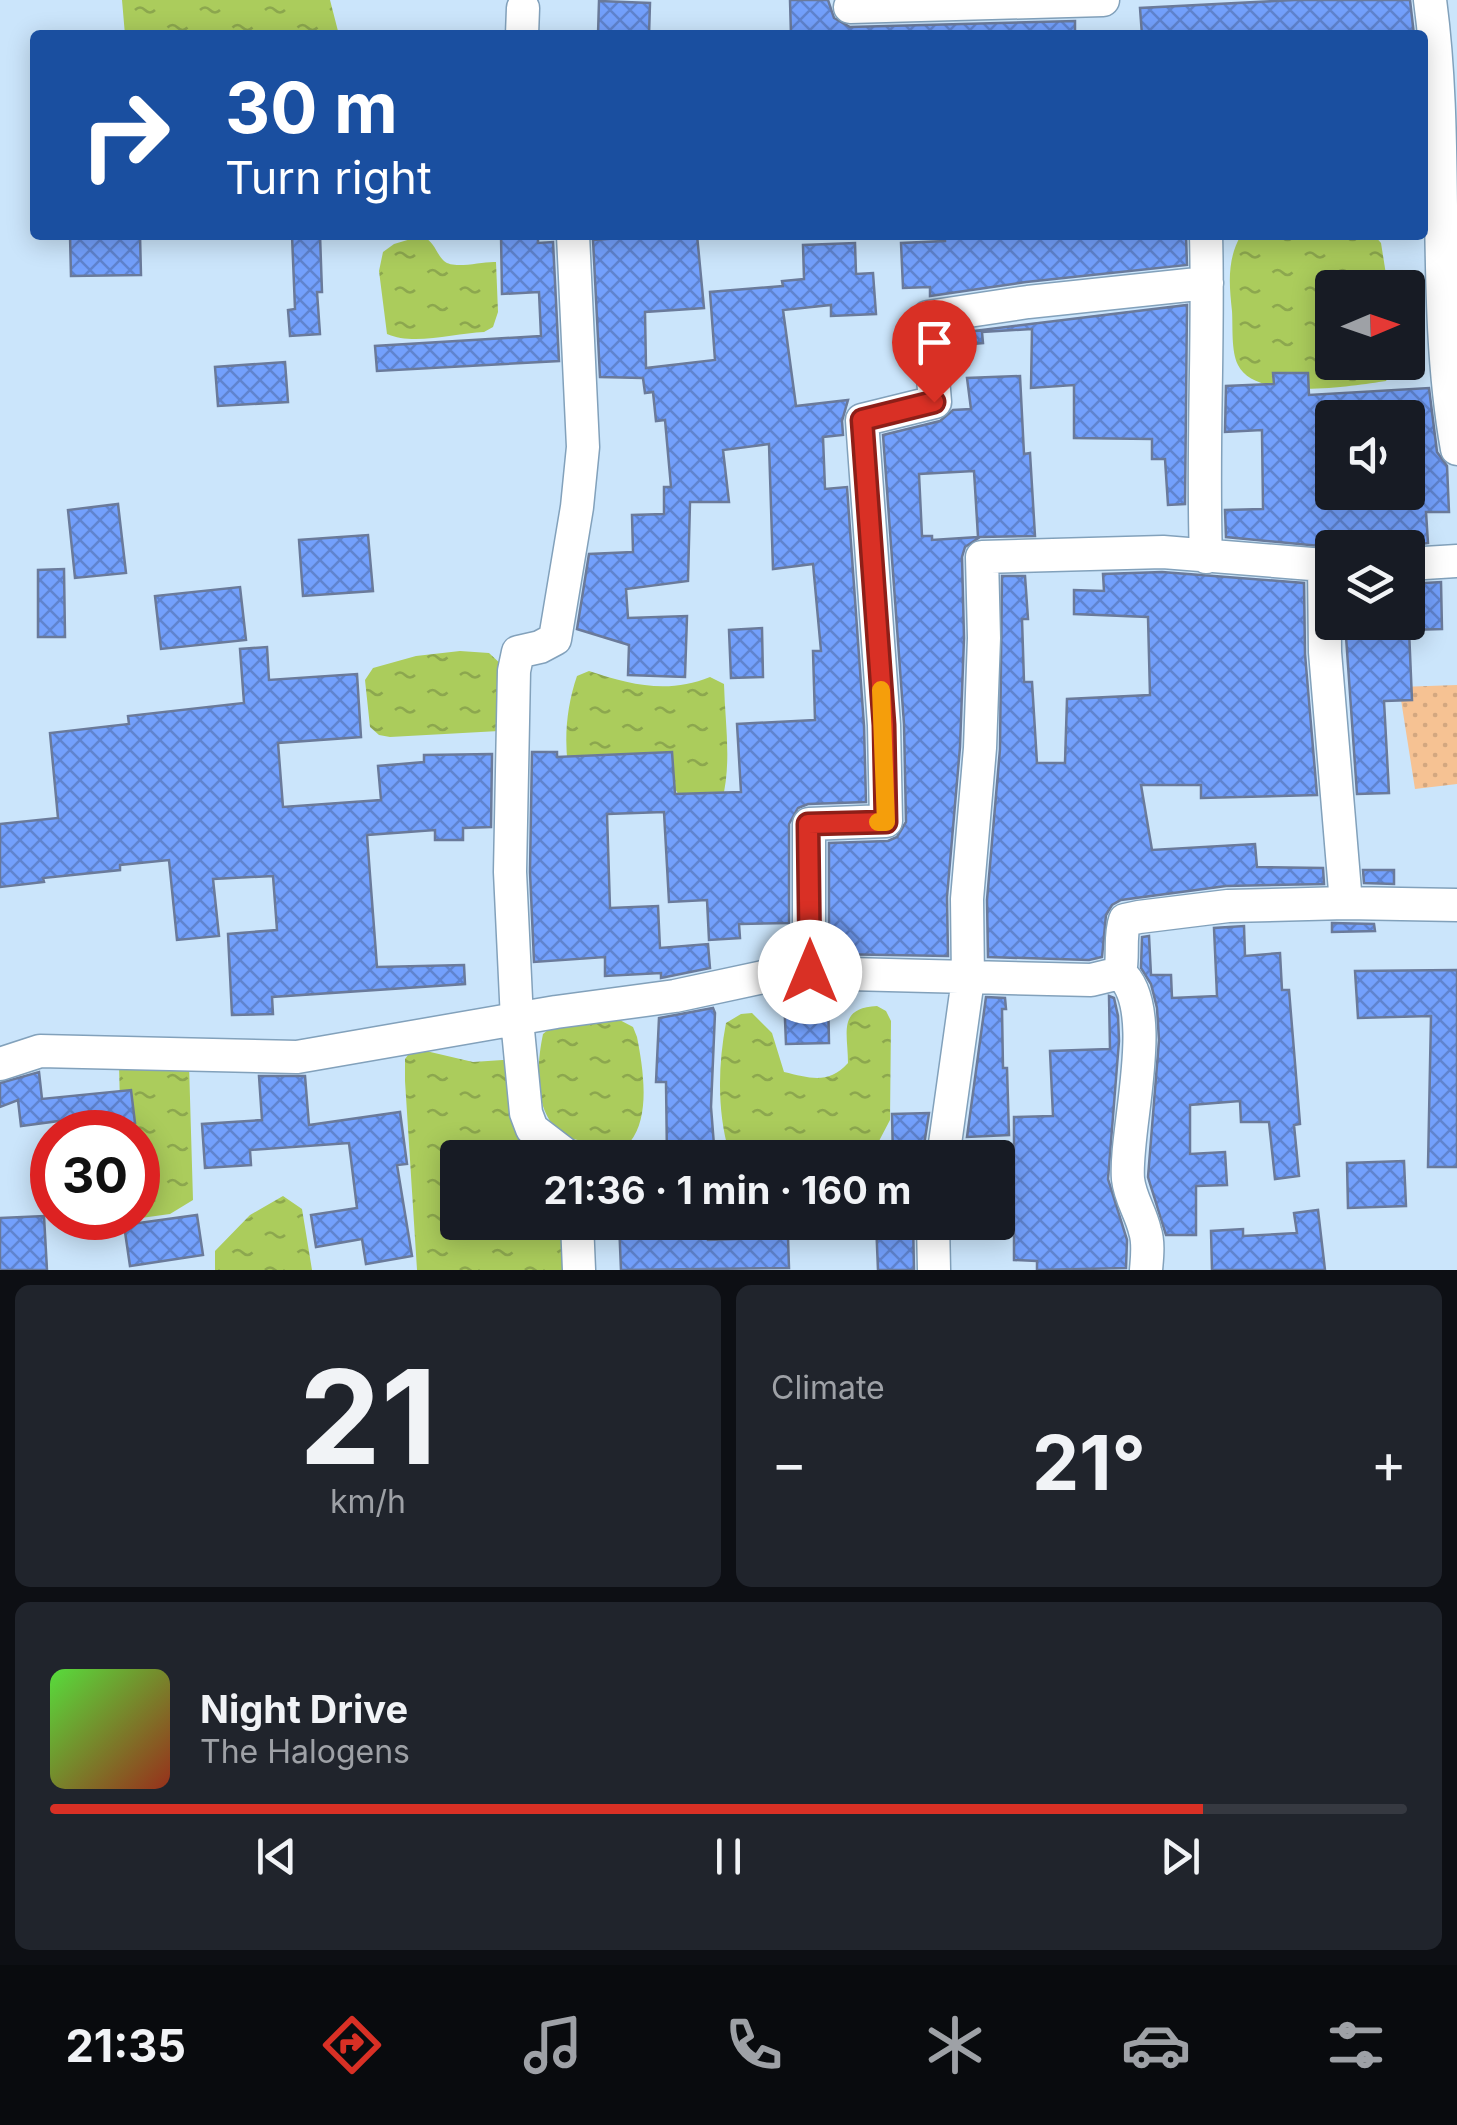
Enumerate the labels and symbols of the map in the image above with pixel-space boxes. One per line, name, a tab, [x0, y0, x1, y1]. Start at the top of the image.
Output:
north arrow	[1315, 270, 1425, 380]
pin	[892, 300, 977, 403]
position arrow	[758, 920, 862, 1024]
speed limit sign: 30	[30, 1110, 160, 1240]

